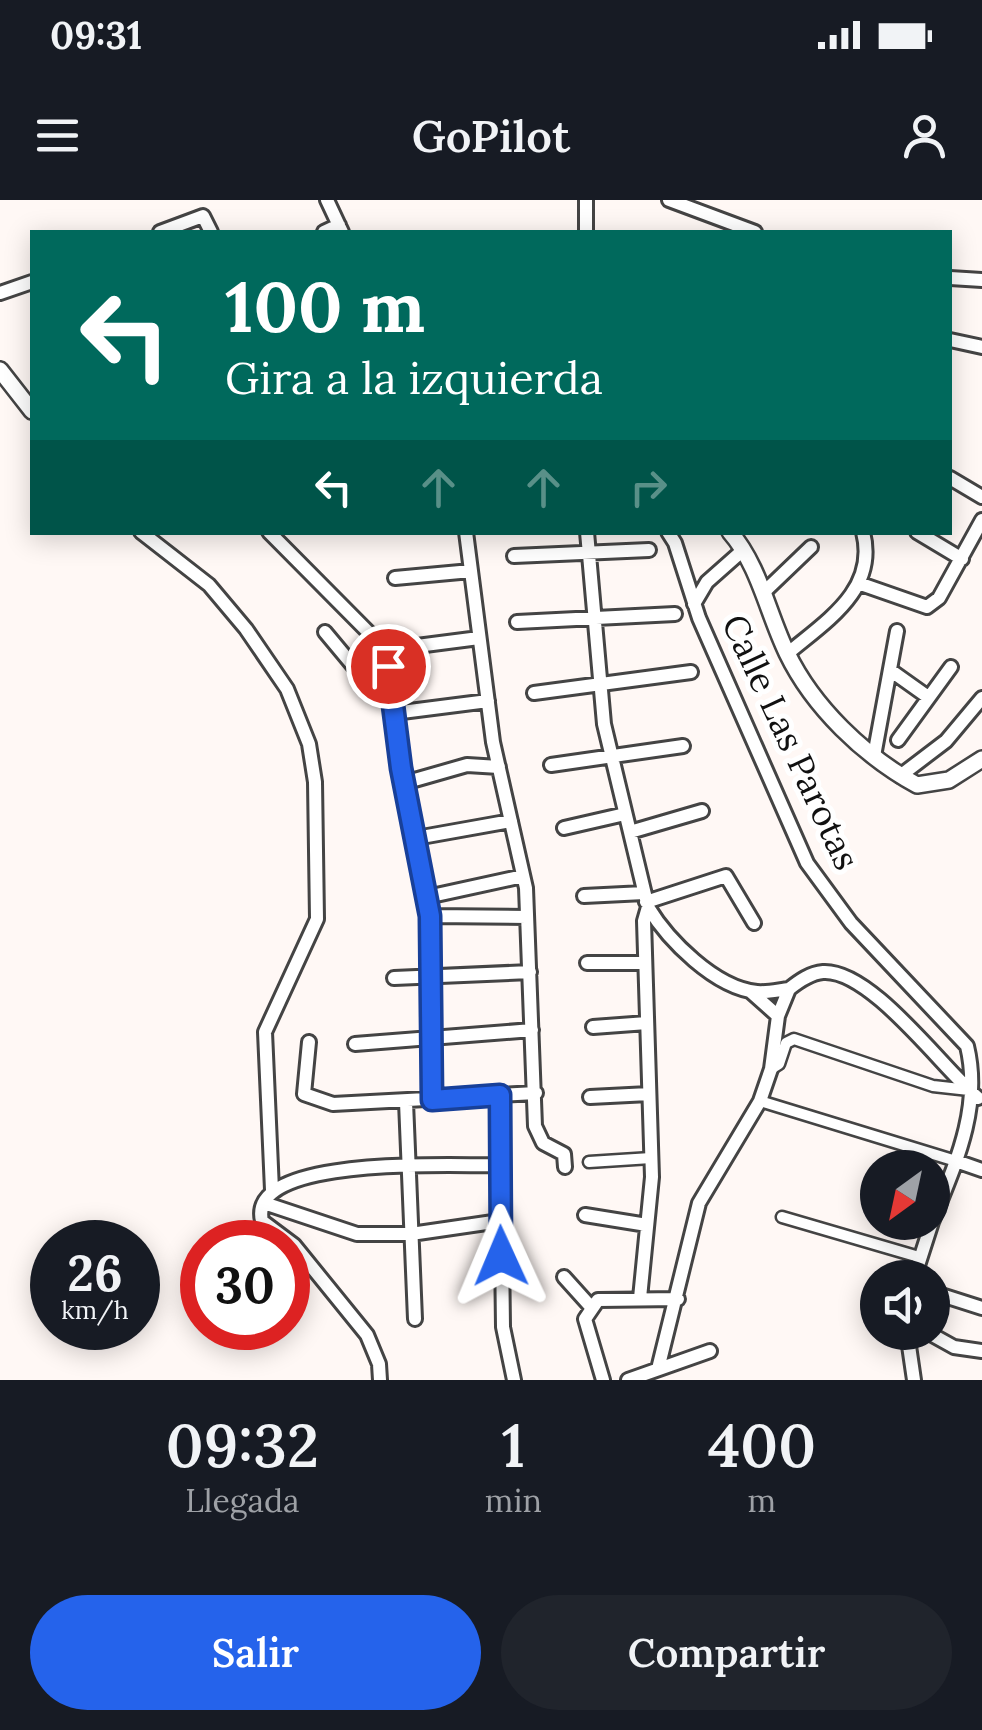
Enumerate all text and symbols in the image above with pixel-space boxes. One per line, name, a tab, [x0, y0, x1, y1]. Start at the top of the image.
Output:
text: 09:31	[50, 11, 142, 59]
text: GoPilot	[412, 107, 570, 164]
icon: menu	[30, 108, 85, 163]
icon: person	[897, 108, 952, 163]
text: 100 m	[225, 262, 425, 351]
icon: left	[60, 270, 190, 400]
text: Gira a la izquierda	[225, 349, 603, 406]
icon: left	[306, 460, 361, 515]
icon: ahead	[411, 460, 466, 515]
icon: ahead	[516, 460, 571, 515]
icon: right	[621, 460, 676, 515]
street label: Calle Las Parotas	[712, 607, 870, 877]
pin	[346, 624, 431, 709]
icon: arrive	[361, 639, 416, 694]
north arrow	[860, 1150, 950, 1240]
map controls	[860, 1150, 950, 1350]
position arrow	[449, 1204, 553, 1308]
speed limit sign: 30	[180, 1220, 310, 1350]
text: 26	[67, 1241, 123, 1305]
button: sound	[860, 1260, 950, 1350]
text: km/h	[61, 1294, 129, 1326]
text: 09:32	[166, 1407, 319, 1483]
text: 1	[502, 1407, 525, 1483]
text: 400	[708, 1407, 816, 1483]
text: Llegada	[185, 1480, 300, 1521]
text: min	[485, 1480, 542, 1521]
text: m	[748, 1480, 776, 1521]
button: Salir	[30, 1595, 481, 1710]
button: Compartir	[501, 1595, 952, 1710]

